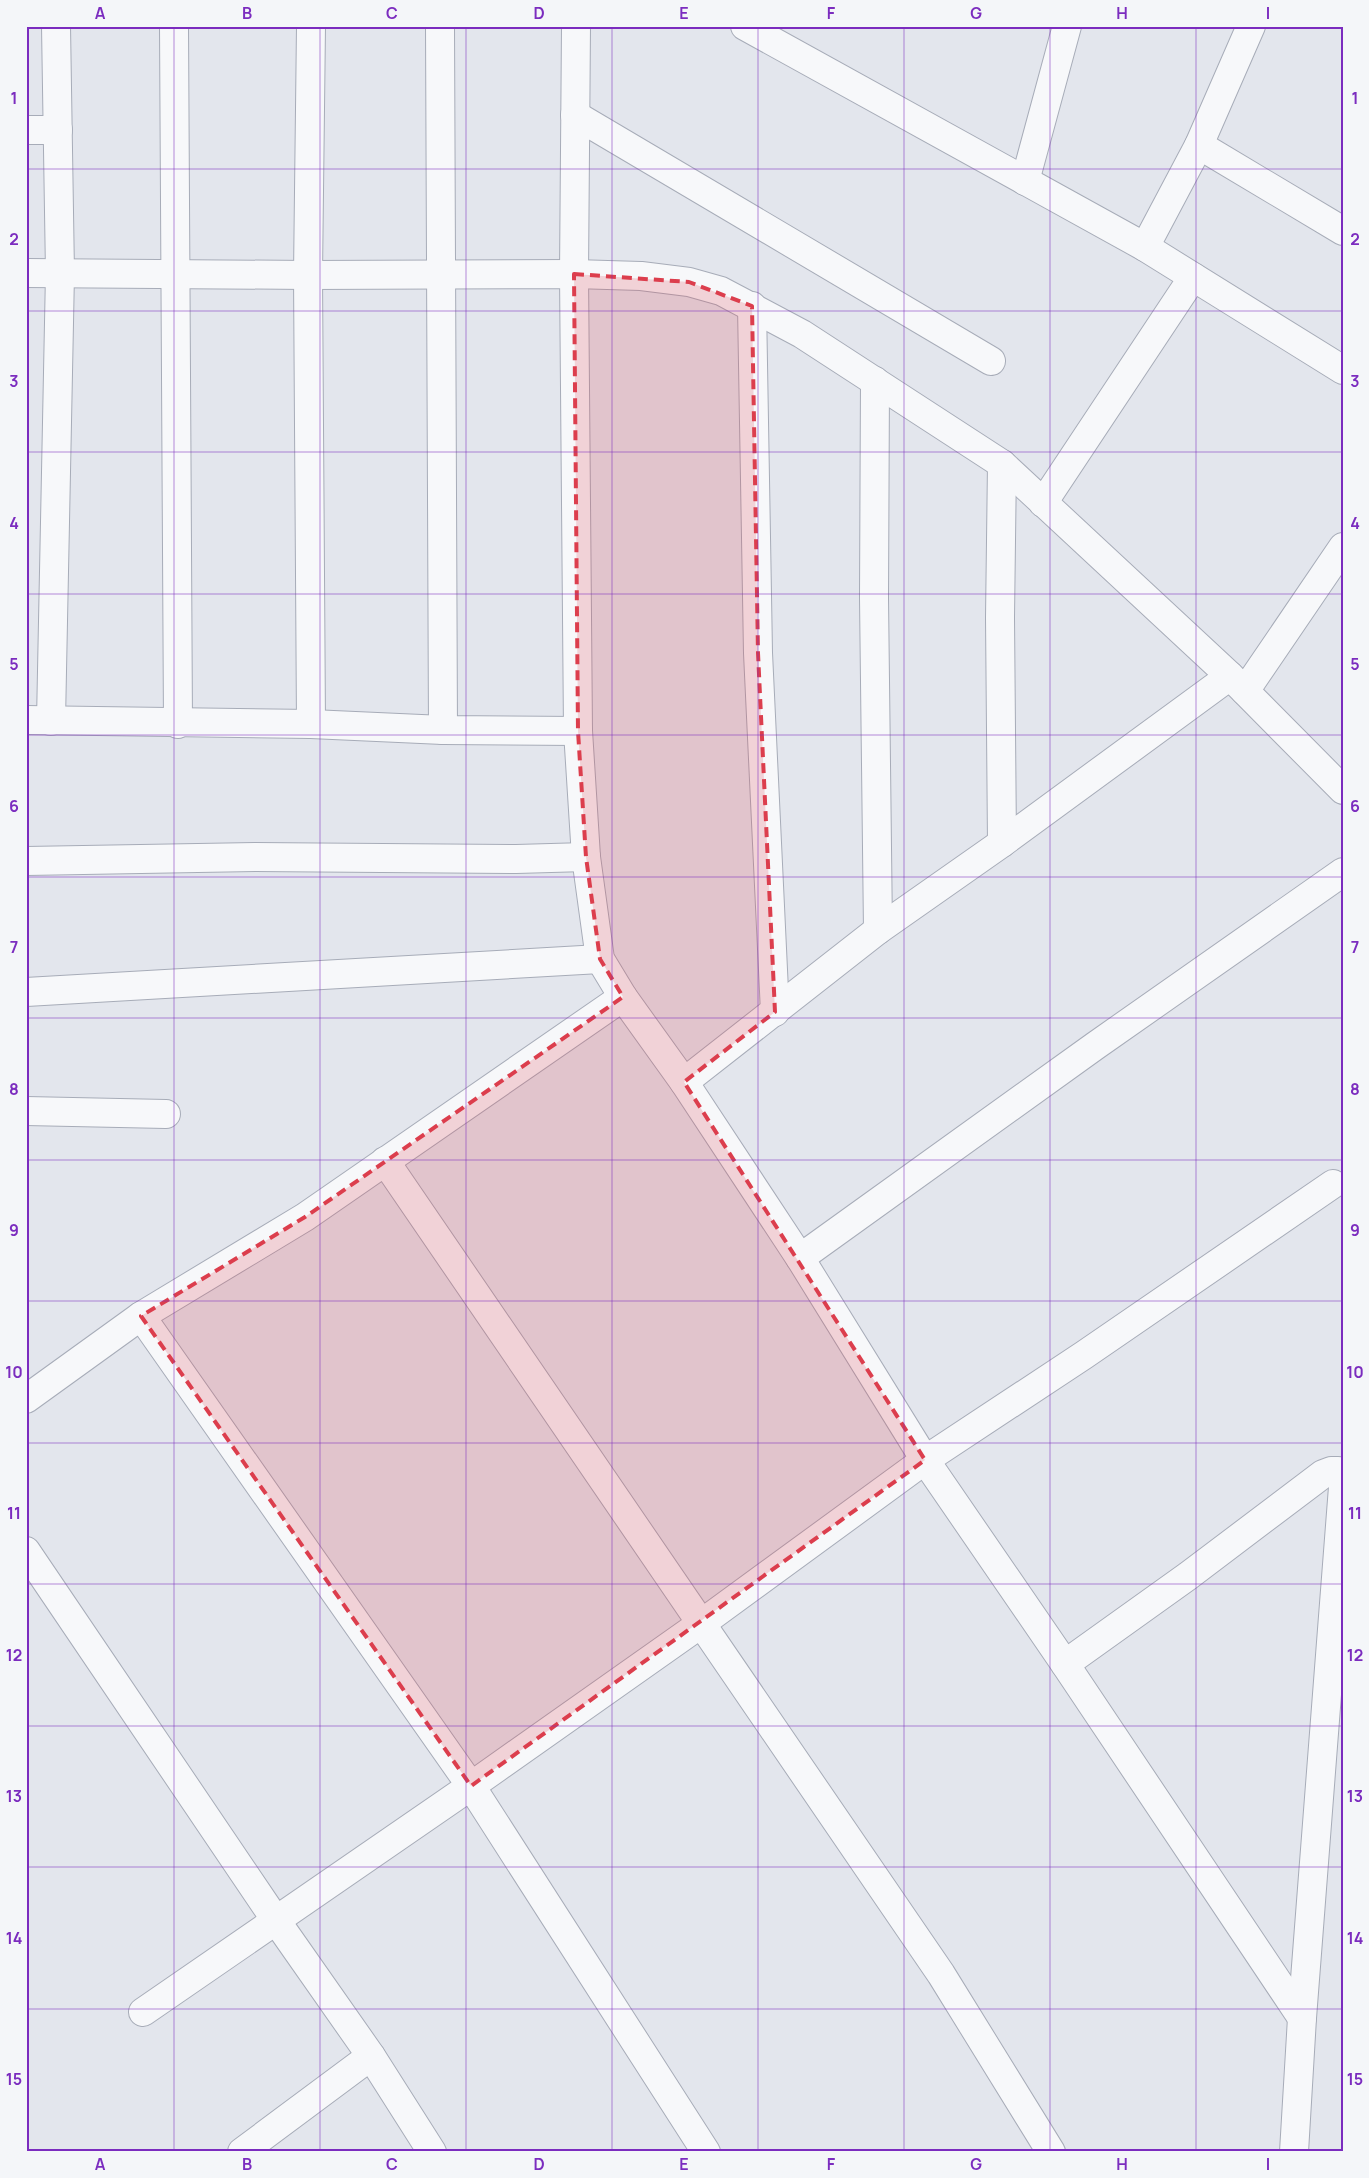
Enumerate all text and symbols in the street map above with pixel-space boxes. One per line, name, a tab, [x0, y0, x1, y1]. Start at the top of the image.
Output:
text: A	[95, 2, 106, 24]
text: B	[242, 2, 252, 24]
text: C	[386, 2, 398, 24]
text: D	[533, 2, 545, 24]
text: E	[679, 2, 689, 24]
text: F	[827, 2, 836, 24]
text: G	[970, 2, 982, 24]
text: H	[1116, 2, 1128, 24]
text: I	[1266, 2, 1270, 24]
text: 1	[10, 87, 18, 109]
text: 1	[1351, 87, 1359, 109]
text: 2	[9, 228, 19, 250]
text: 2	[1350, 228, 1360, 250]
text: 3	[9, 370, 19, 392]
text: 3	[1350, 370, 1360, 392]
text: 4	[9, 512, 19, 534]
text: 4	[1350, 512, 1360, 534]
text: 5	[9, 653, 19, 675]
text: 5	[1350, 653, 1360, 675]
text: 6	[9, 795, 19, 817]
text: 6	[1350, 795, 1360, 817]
text: 7	[10, 936, 18, 958]
text: 7	[1351, 936, 1359, 958]
text: 8	[9, 1078, 19, 1100]
text: 8	[1350, 1078, 1360, 1100]
text: 9	[9, 1219, 19, 1241]
text: 9	[1350, 1219, 1360, 1241]
text: 10	[5, 1361, 23, 1383]
text: 10	[1346, 1361, 1364, 1383]
text: 11	[7, 1502, 21, 1524]
text: 11	[1348, 1502, 1362, 1524]
text: 12	[6, 1644, 22, 1666]
text: 12	[1347, 1644, 1363, 1666]
text: 13	[6, 1785, 22, 1807]
text: 13	[1347, 1785, 1363, 1807]
text: 14	[6, 1927, 22, 1949]
text: 14	[1347, 1927, 1363, 1949]
text: 15	[6, 2068, 22, 2090]
text: 15	[1347, 2068, 1363, 2090]
text: A	[95, 2153, 106, 2175]
text: B	[242, 2153, 252, 2175]
text: C	[386, 2153, 398, 2175]
text: D	[533, 2153, 545, 2175]
text: E	[679, 2153, 689, 2175]
text: F	[827, 2153, 836, 2175]
text: G	[970, 2153, 982, 2175]
text: H	[1116, 2153, 1128, 2175]
text: I	[1266, 2153, 1270, 2175]

